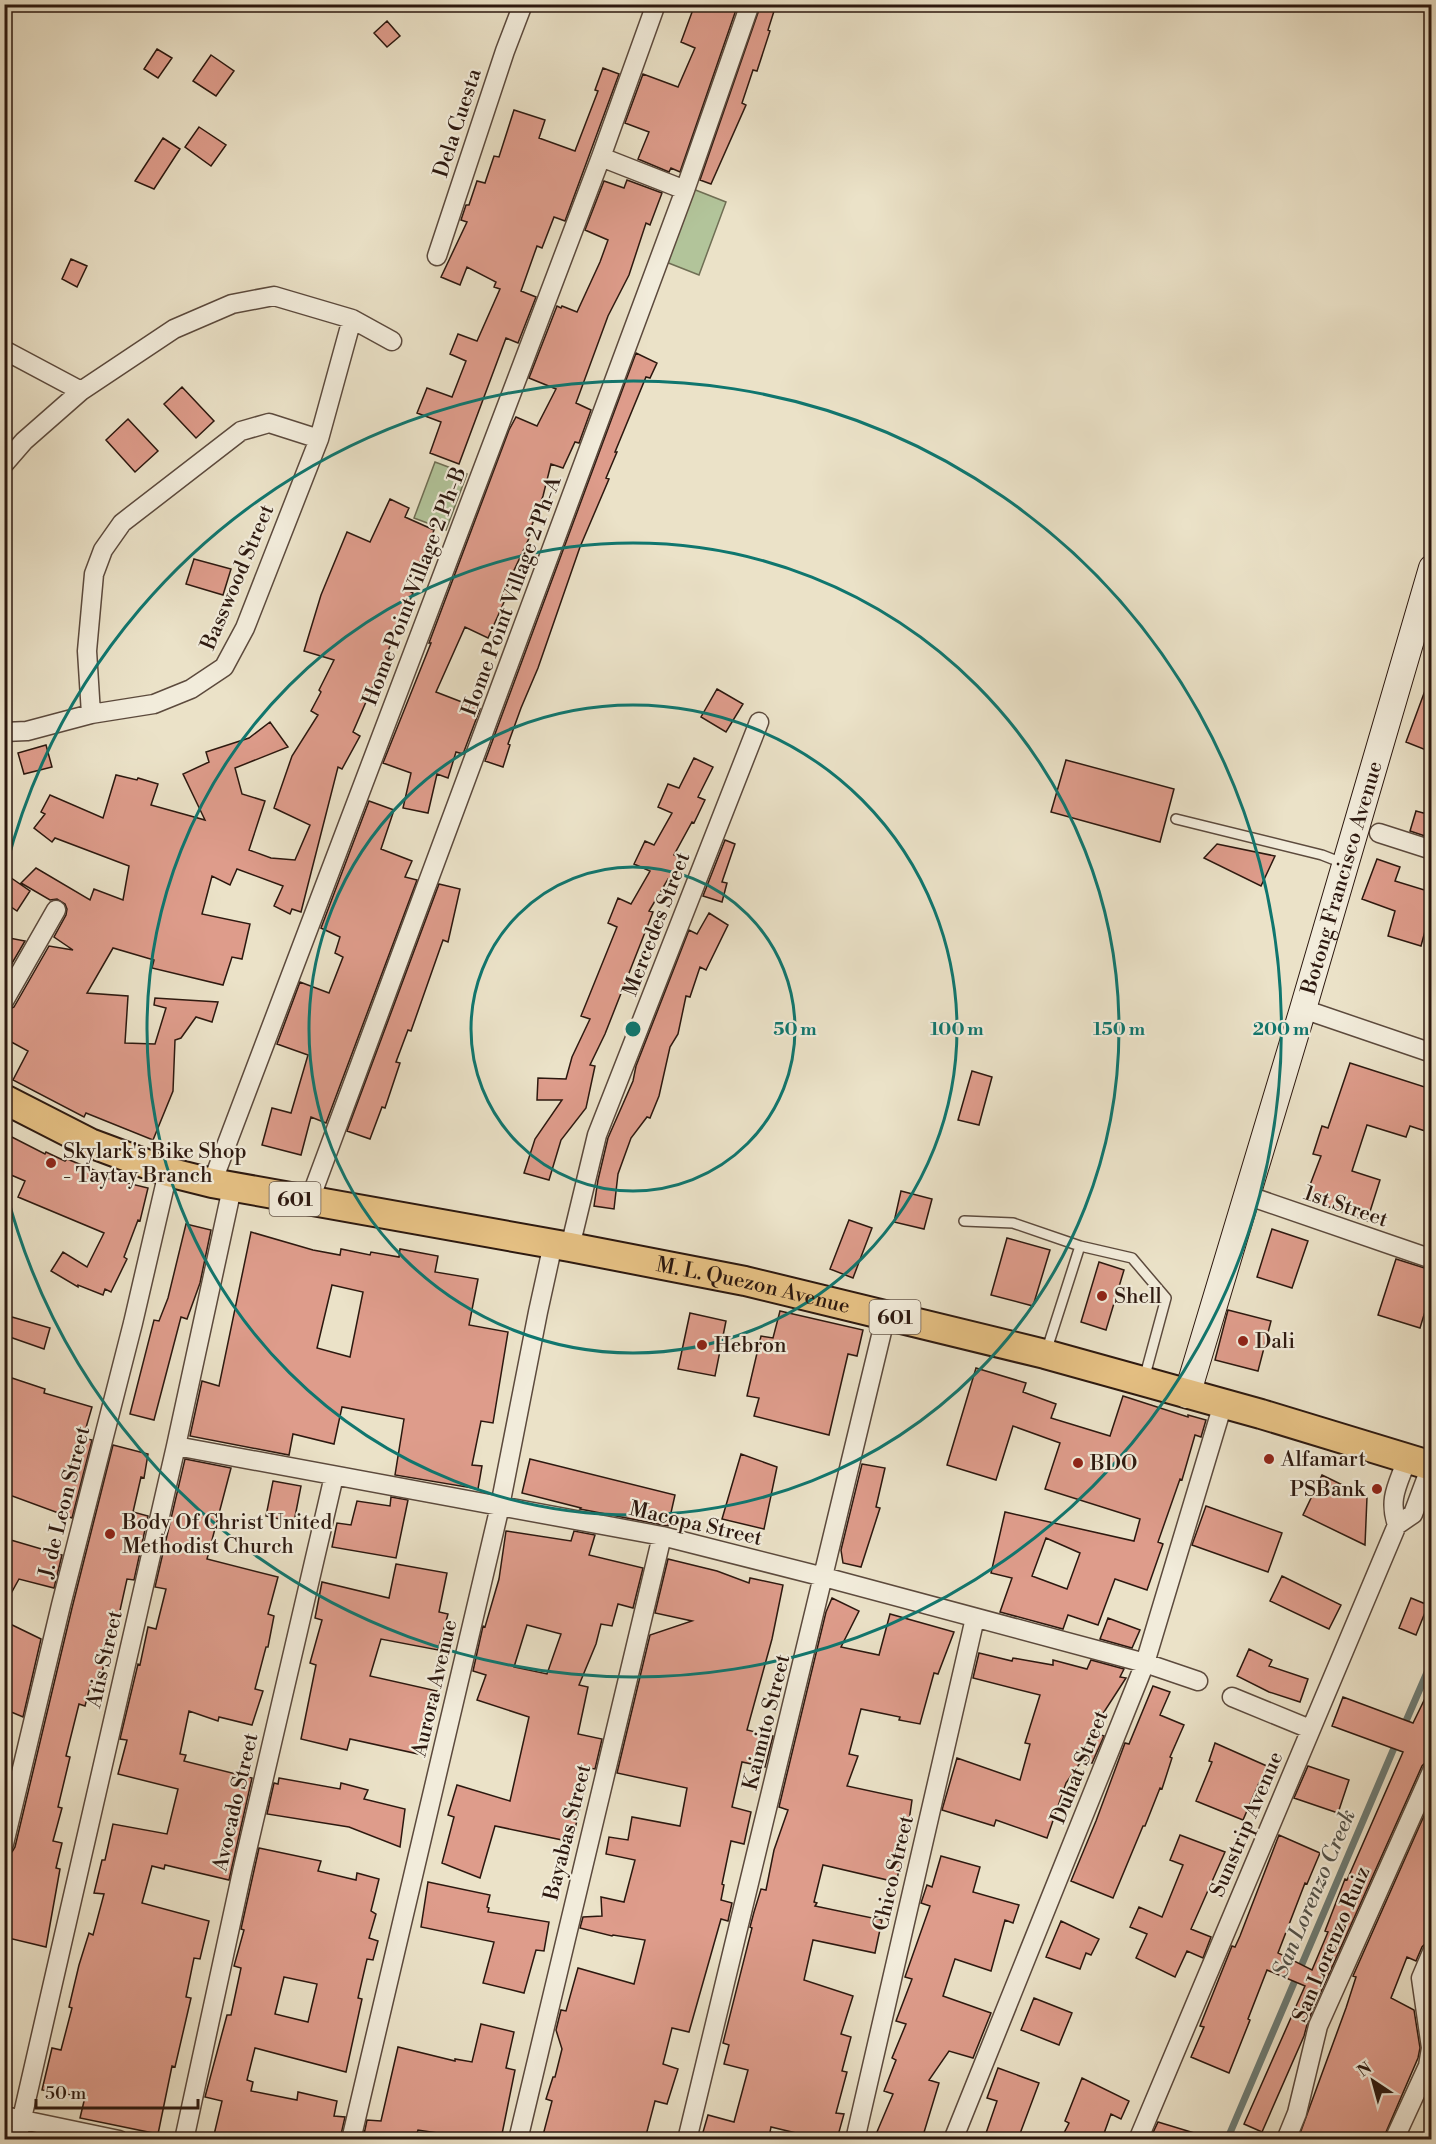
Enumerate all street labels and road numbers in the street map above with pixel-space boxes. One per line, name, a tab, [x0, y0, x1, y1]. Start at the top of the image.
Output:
street label: Dela Cuesta	[428, 65, 488, 181]
street label: Home Point Village 2 Ph-B	[357, 463, 472, 709]
street label: Home Point Village 2 Ph-A	[456, 472, 568, 720]
street label: Basswood Street	[195, 500, 280, 655]
street label: Botong Francisco Avenue	[1296, 758, 1389, 998]
street label: Mercedes Street	[618, 848, 697, 1000]
street label: 1st Street	[1300, 1180, 1392, 1234]
road number: 601	[270, 1182, 320, 1216]
street label: M. L. Quezon Avenue	[654, 1252, 853, 1320]
road number: 601	[870, 1300, 920, 1334]
street label: J. de Leon Street	[33, 1423, 97, 1582]
street label: Macopa Street	[627, 1496, 765, 1552]
street label: Atis Street	[81, 1607, 129, 1712]
street label: Aurora Avenue	[406, 1617, 463, 1760]
street label: Kaimito Street	[738, 1651, 797, 1793]
street label: Duhat Street	[1045, 1706, 1115, 1828]
street label: Avocado Street	[207, 1730, 265, 1875]
street label: Sunstrip Avenue	[1205, 1748, 1289, 1901]
street label: Bayabas Street	[538, 1761, 598, 1904]
street label: Chico Street	[868, 1812, 920, 1933]
street label: San Lorenzo Ruiz	[1287, 1862, 1377, 2026]

